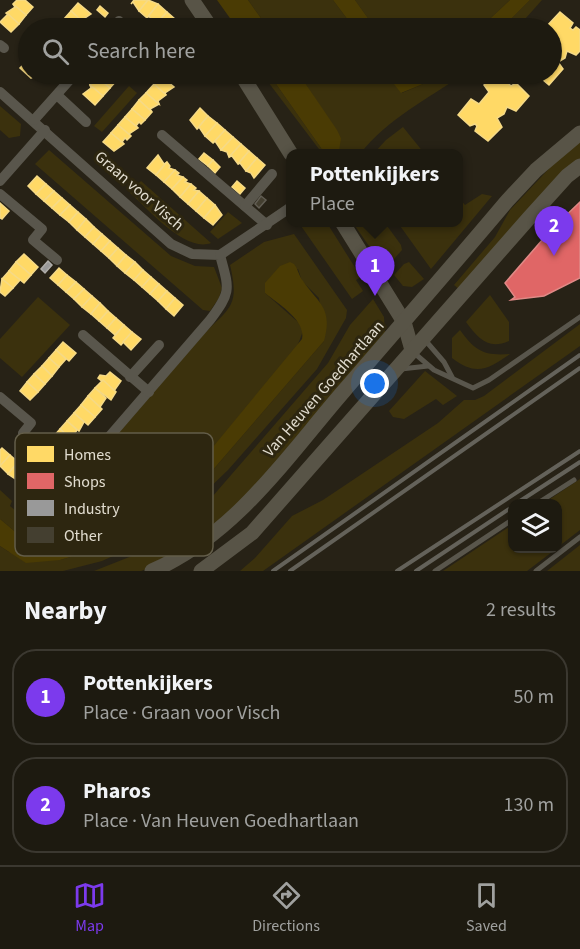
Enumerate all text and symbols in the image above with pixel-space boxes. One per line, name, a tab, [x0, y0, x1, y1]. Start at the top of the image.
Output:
search box	[18, 18, 562, 84]
icon: search	[39, 35, 72, 68]
text: Search here	[87, 35, 195, 67]
street label: Graan voor Visch	[90, 146, 189, 236]
popup	[286, 149, 463, 227]
text: Pottenkijkers	[310, 158, 439, 190]
text: Place	[310, 190, 355, 218]
pin: 2	[534, 206, 574, 256]
pin: 1	[356, 246, 394, 296]
street label: Van Heuven Goedhartlaan	[258, 316, 389, 462]
your location	[360, 369, 389, 398]
legend	[15, 433, 213, 556]
text: Homes	[64, 444, 111, 466]
text: Shops	[64, 471, 106, 493]
text: Industry	[64, 498, 120, 520]
map controls	[508, 499, 562, 553]
button: layers	[508, 499, 562, 553]
text: Other	[64, 525, 103, 547]
text: Nearby	[24, 592, 107, 629]
text: 2 results	[486, 596, 556, 624]
text: Pottenkijkers	[83, 667, 213, 699]
text: 1	[40, 683, 51, 711]
text: 50 m	[514, 683, 554, 711]
text: Place · Graan voor Visch	[83, 699, 281, 727]
text: Pharos	[83, 775, 151, 807]
text: 2	[40, 791, 51, 819]
text: 130 m	[504, 791, 554, 819]
text: Place · Van Heuven Goedhartlaan	[83, 807, 359, 835]
tab: Map	[73, 879, 106, 937]
tab: Directions	[252, 879, 320, 937]
tab: Saved	[466, 879, 507, 937]

